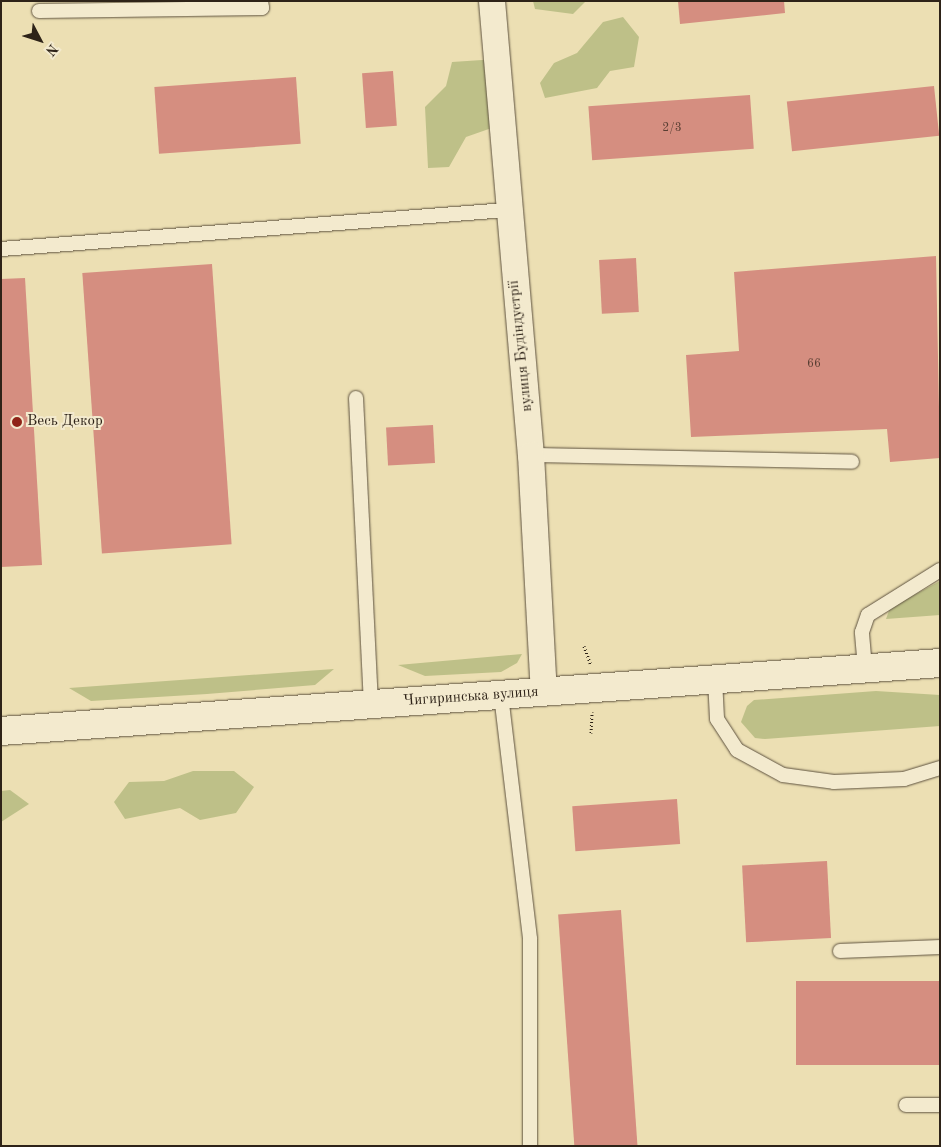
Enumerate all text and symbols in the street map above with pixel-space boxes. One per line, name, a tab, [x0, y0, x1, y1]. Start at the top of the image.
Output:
north arrow	[15, 15, 65, 65]
text: N	[43, 41, 60, 58]
house number: 2/3	[662, 122, 682, 136]
street label: вулиця Будіндустрії	[505, 279, 537, 413]
house number: 66	[807, 358, 821, 372]
place label: Весь Декор	[27, 413, 103, 431]
marker: Весь Декор	[11, 416, 23, 428]
street label: Чигиринська вулиця	[403, 683, 539, 711]

